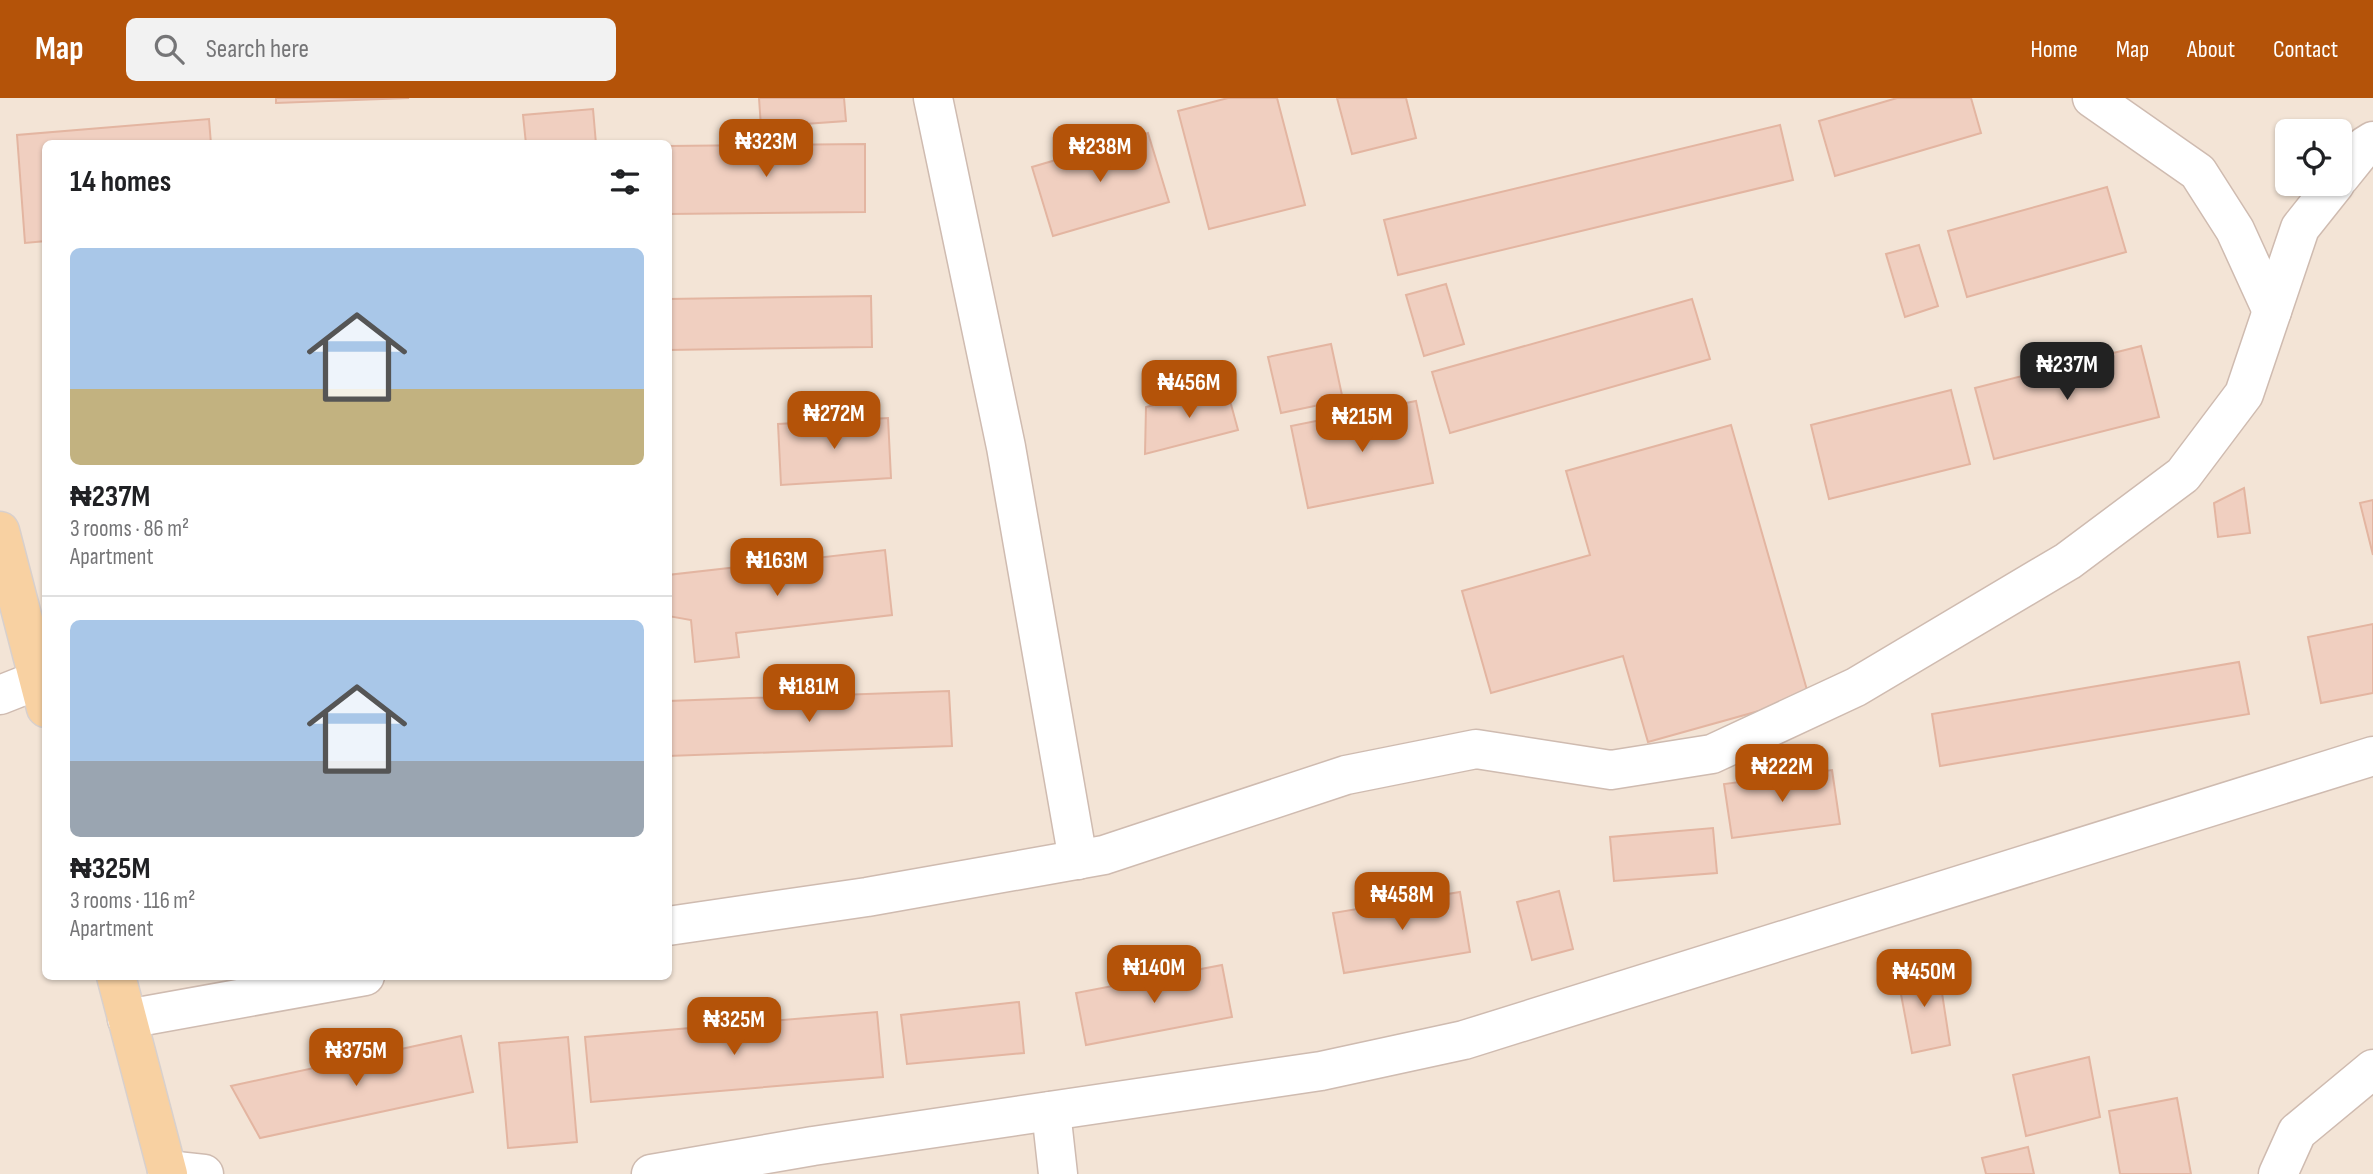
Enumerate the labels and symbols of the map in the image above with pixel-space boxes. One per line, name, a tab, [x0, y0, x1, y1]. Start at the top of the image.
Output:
pin: ₦323M	[717, 120, 815, 179]
pin: ₦238M	[1051, 125, 1149, 184]
pin: ₦237M	[2018, 342, 2116, 402]
pin: ₦456M	[1140, 360, 1238, 420]
pin: ₦272M	[785, 392, 883, 451]
pin: ₦215M	[1313, 394, 1411, 454]
pin: ₦163M	[728, 538, 826, 598]
pin: ₦181M	[760, 664, 858, 724]
pin: ₦222M	[1733, 744, 1831, 804]
pin: ₦458M	[1353, 872, 1451, 932]
pin: ₦140M	[1105, 946, 1203, 1005]
pin: ₦450M	[1875, 950, 1973, 1009]
pin: ₦325M	[685, 998, 783, 1057]
pin: ₦375M	[307, 1028, 405, 1088]

